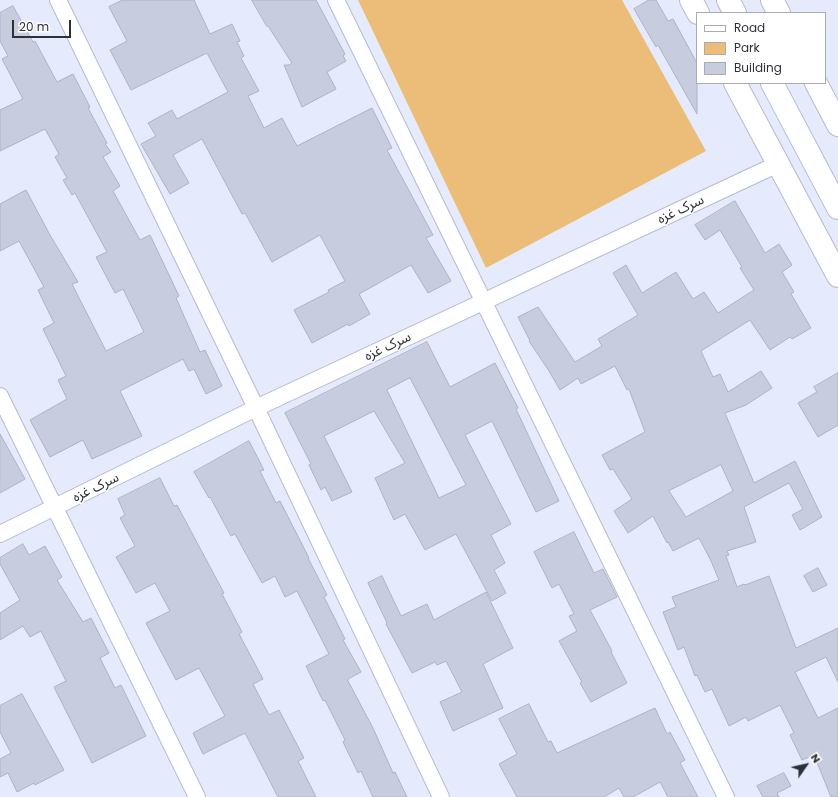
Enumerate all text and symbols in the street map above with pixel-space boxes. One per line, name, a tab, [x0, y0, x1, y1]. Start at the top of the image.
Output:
scale bar	[14, 12, 73, 38]
legend	[696, 12, 826, 84]
text: 20 m	[19, 18, 49, 35]
text: Road	[734, 19, 765, 36]
text: Park	[734, 39, 760, 56]
text: Building	[734, 59, 782, 76]
street label: سرک غزه	[655, 192, 707, 228]
street label: سرک غزه	[362, 329, 414, 365]
street label: سرک غزه	[70, 470, 122, 506]
north arrow	[786, 745, 826, 785]
text: N	[807, 750, 825, 766]

